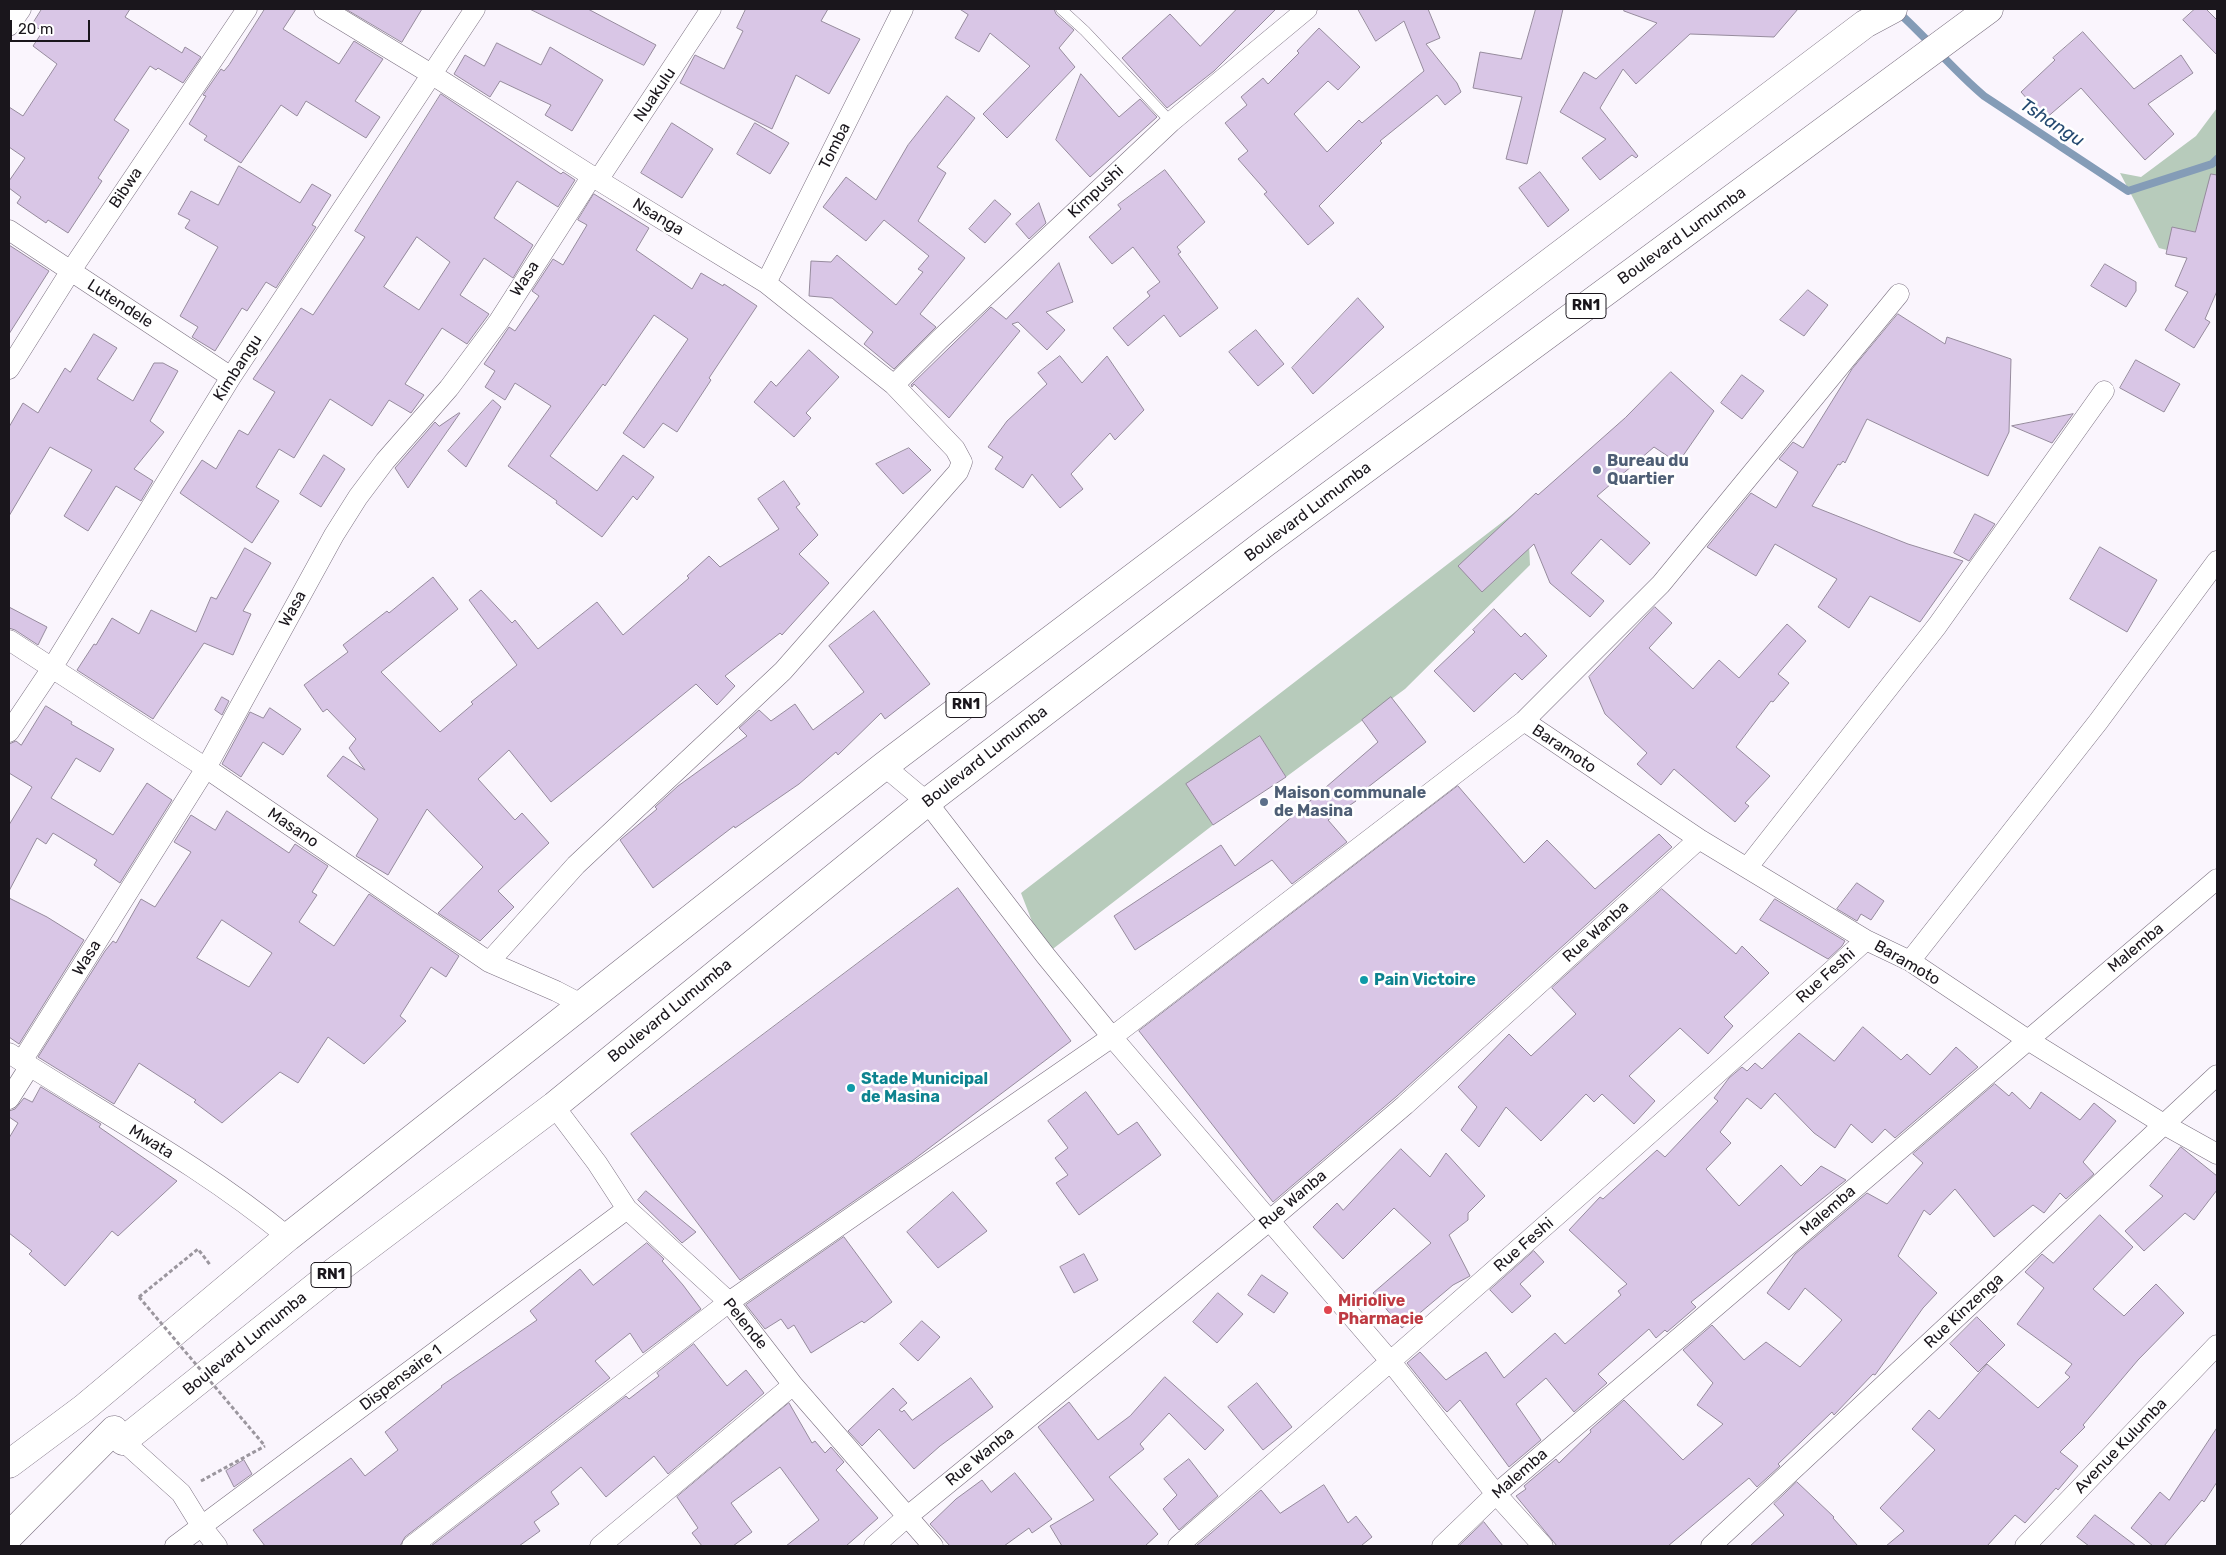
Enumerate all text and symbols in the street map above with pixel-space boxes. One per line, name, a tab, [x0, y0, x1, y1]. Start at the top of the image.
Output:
scale bar	[12, 10, 92, 42]
text: 20 m	[18, 20, 53, 38]
street label: Nuakulu	[630, 64, 680, 126]
water label: Tshangu	[2016, 94, 2088, 152]
street label: Tomba	[815, 120, 855, 172]
street label: Kimpushi	[1064, 162, 1128, 222]
street label: Bibwa	[105, 164, 147, 212]
street label: Boulevard Lumumba	[1614, 183, 1750, 289]
street label: Nsanga	[629, 194, 687, 240]
street label: Wasa	[507, 258, 543, 300]
street label: Lutendele	[83, 276, 157, 332]
road number: RN1	[1566, 294, 1606, 318]
street label: Kimbangu	[210, 331, 266, 405]
place label: Bureau du Quartier	[1607, 451, 1689, 489]
street label: Boulevard Lumumba	[1241, 458, 1375, 566]
marker: Bureau du Quartier	[1591, 464, 1603, 476]
street label: Wasa	[275, 588, 311, 630]
road number: RN1	[946, 692, 986, 718]
street label: Boulevard Lumumba	[919, 702, 1051, 812]
street label: Baramoto	[1528, 721, 1600, 777]
place label: Maison communale de Masina	[1274, 783, 1426, 821]
marker: Maison communale de Masina	[1258, 796, 1270, 808]
street label: Masano	[264, 804, 322, 852]
street label: Rue Wanba	[1559, 897, 1633, 967]
street label: Malemba	[2104, 919, 2168, 977]
street label: Baramoto	[1871, 936, 1943, 990]
street label: Wasa	[69, 937, 105, 979]
street label: Rue Feshi	[1792, 944, 1860, 1008]
street label: Boulevard Lumumba	[604, 955, 736, 1067]
place label: Pain Victoire	[1374, 970, 1476, 990]
marker: Pain Victoire	[1358, 974, 1370, 986]
place label: Stade Municipal de Masina	[861, 1069, 988, 1107]
marker: Stade Municipal de Masina	[845, 1082, 857, 1094]
street label: Mwata	[125, 1121, 177, 1163]
street label: Rue Wanba	[1255, 1166, 1331, 1234]
street label: Malemba	[1796, 1182, 1860, 1240]
street label: Rue Feshi	[1490, 1214, 1558, 1276]
road number: RN1	[311, 1262, 351, 1288]
street label: Rue Kinzenga	[1920, 1269, 2008, 1353]
street label: Boulevard Lumumba	[179, 1288, 311, 1400]
place label: Miriolive Pharmacie	[1338, 1291, 1424, 1329]
street label: Pelende	[719, 1295, 771, 1353]
marker: Miriolive Pharmacie	[1322, 1304, 1334, 1316]
street label: Dispensaire 1	[356, 1341, 446, 1415]
street label: Avenue Kulumba	[2071, 1394, 2171, 1498]
street label: Rue Wanba	[942, 1424, 1018, 1490]
street label: Malemba	[1488, 1445, 1552, 1503]

